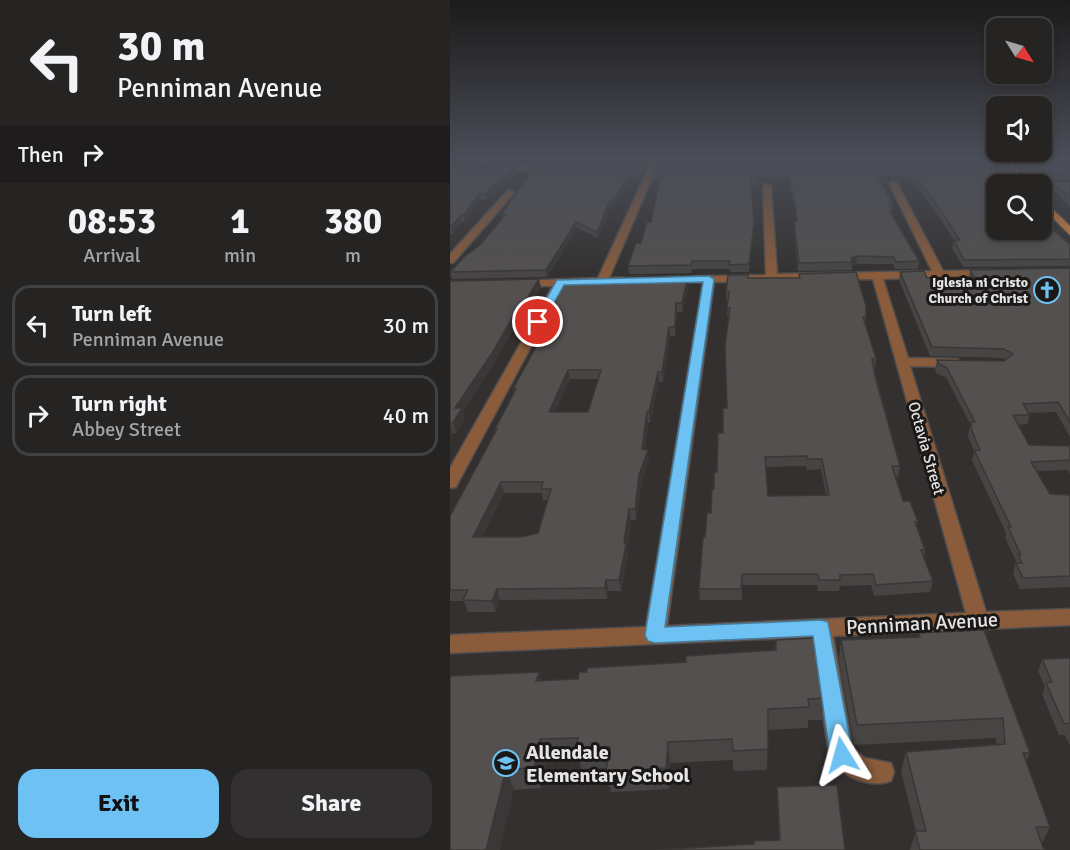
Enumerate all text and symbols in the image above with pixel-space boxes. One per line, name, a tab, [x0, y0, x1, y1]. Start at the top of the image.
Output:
north arrow	[986, 18, 1052, 84]
map controls	[986, 18, 1052, 240]
text: 30 m	[117, 21, 206, 72]
icon: left	[18, 24, 96, 102]
text: Penniman Avenue	[117, 72, 322, 105]
button: sound	[986, 96, 1052, 162]
icon: right	[76, 138, 109, 171]
text: Then	[18, 141, 64, 168]
button: search	[986, 174, 1052, 240]
text: 08:53	[68, 199, 156, 244]
text: 1	[230, 199, 250, 244]
text: 380	[324, 199, 382, 244]
text: Arrival	[83, 243, 141, 268]
text: min	[224, 243, 256, 268]
text: m	[345, 243, 361, 268]
place label: Iglesia ni Cristo Church of Christ	[928, 274, 1029, 307]
church icon: Iglesia ni Cristo Church of Christ	[1032, 275, 1062, 305]
pin	[512, 296, 563, 347]
text: Turn left	[72, 300, 152, 327]
icon: arrive	[521, 305, 554, 338]
icon: left	[21, 309, 54, 342]
text: 30 m	[383, 312, 429, 339]
text: Penniman Avenue	[72, 327, 224, 352]
text: Turn right	[72, 390, 167, 417]
icon: right	[21, 399, 54, 432]
street label: Octavia Street	[903, 399, 949, 498]
text: 40 m	[383, 402, 429, 429]
text: Abbey Street	[72, 417, 181, 442]
street label: Penniman Avenue	[845, 607, 999, 640]
position arrow	[810, 723, 874, 787]
place label: Allendale Elementary School	[526, 740, 690, 788]
school or university icon: Allendale Elementary School	[491, 748, 521, 778]
button: Exit	[18, 769, 219, 838]
button: Share	[231, 769, 432, 838]

